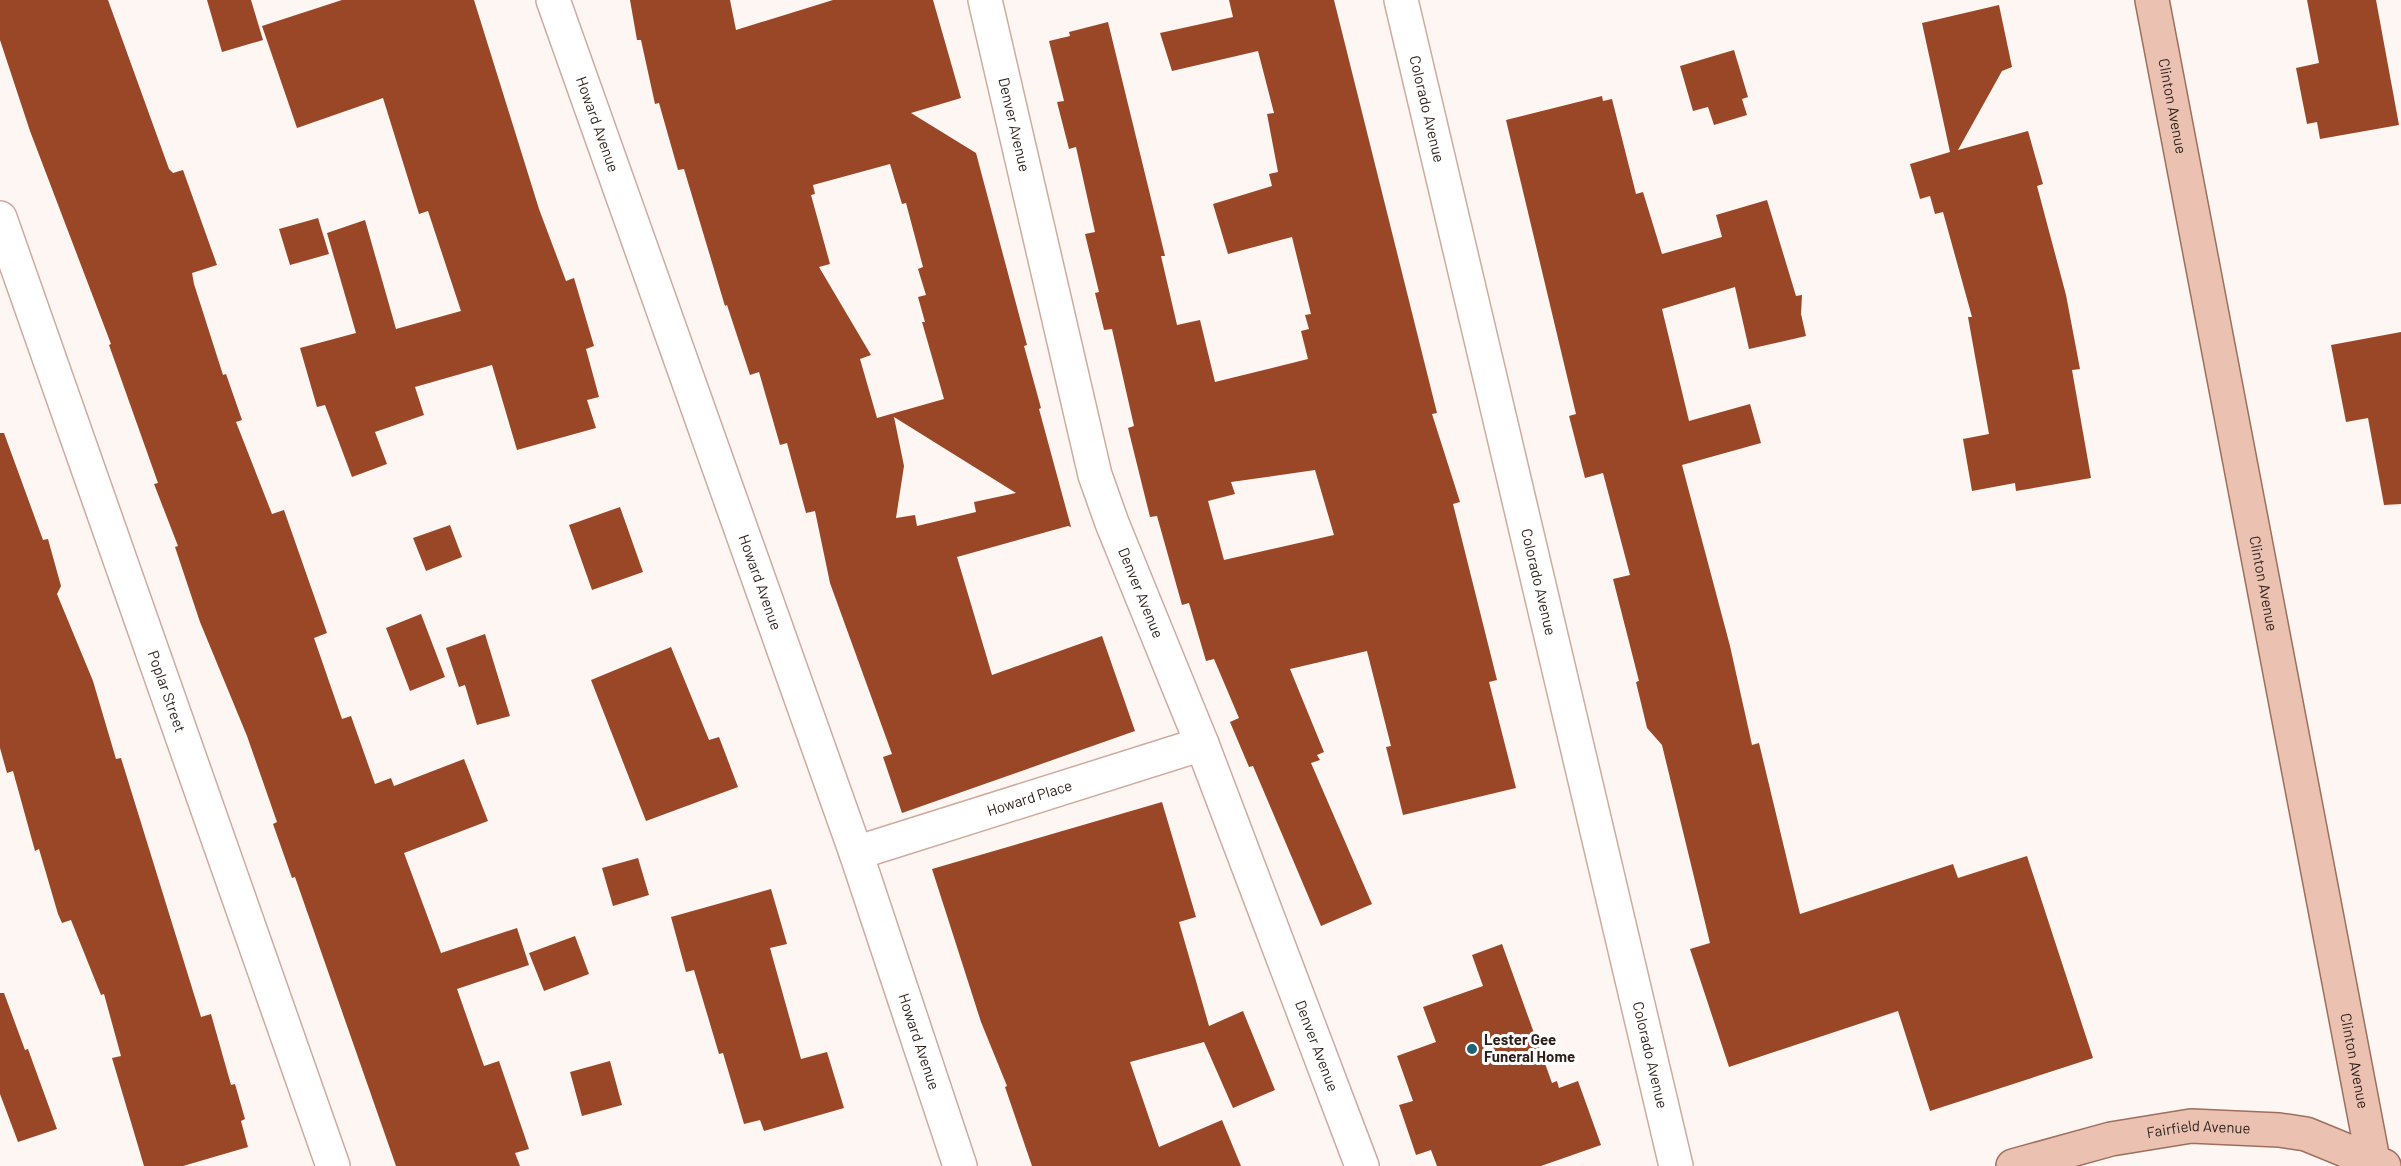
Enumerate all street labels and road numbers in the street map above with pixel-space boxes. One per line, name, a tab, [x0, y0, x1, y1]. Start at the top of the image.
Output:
street label: Colorado Avenue	[1406, 54, 1449, 164]
street label: Clinton Avenue	[2155, 57, 2191, 155]
street label: Howard Avenue	[573, 74, 623, 174]
street label: Denver Avenue	[995, 76, 1034, 173]
street label: Colorado Avenue	[1518, 527, 1561, 637]
street label: Howard Avenue	[736, 532, 786, 632]
street label: Clinton Avenue	[2246, 534, 2282, 633]
street label: Denver Avenue	[1115, 545, 1168, 641]
street label: Poplar Street	[145, 648, 190, 735]
street label: Howard Place	[984, 775, 1074, 819]
street label: Howard Avenue	[895, 991, 944, 1092]
street label: Denver Avenue	[1292, 997, 1343, 1094]
street label: Colorado Avenue	[1630, 1000, 1672, 1110]
street label: Clinton Avenue	[2337, 1012, 2373, 1110]
street label: Fairfield Avenue	[2145, 1116, 2251, 1141]

